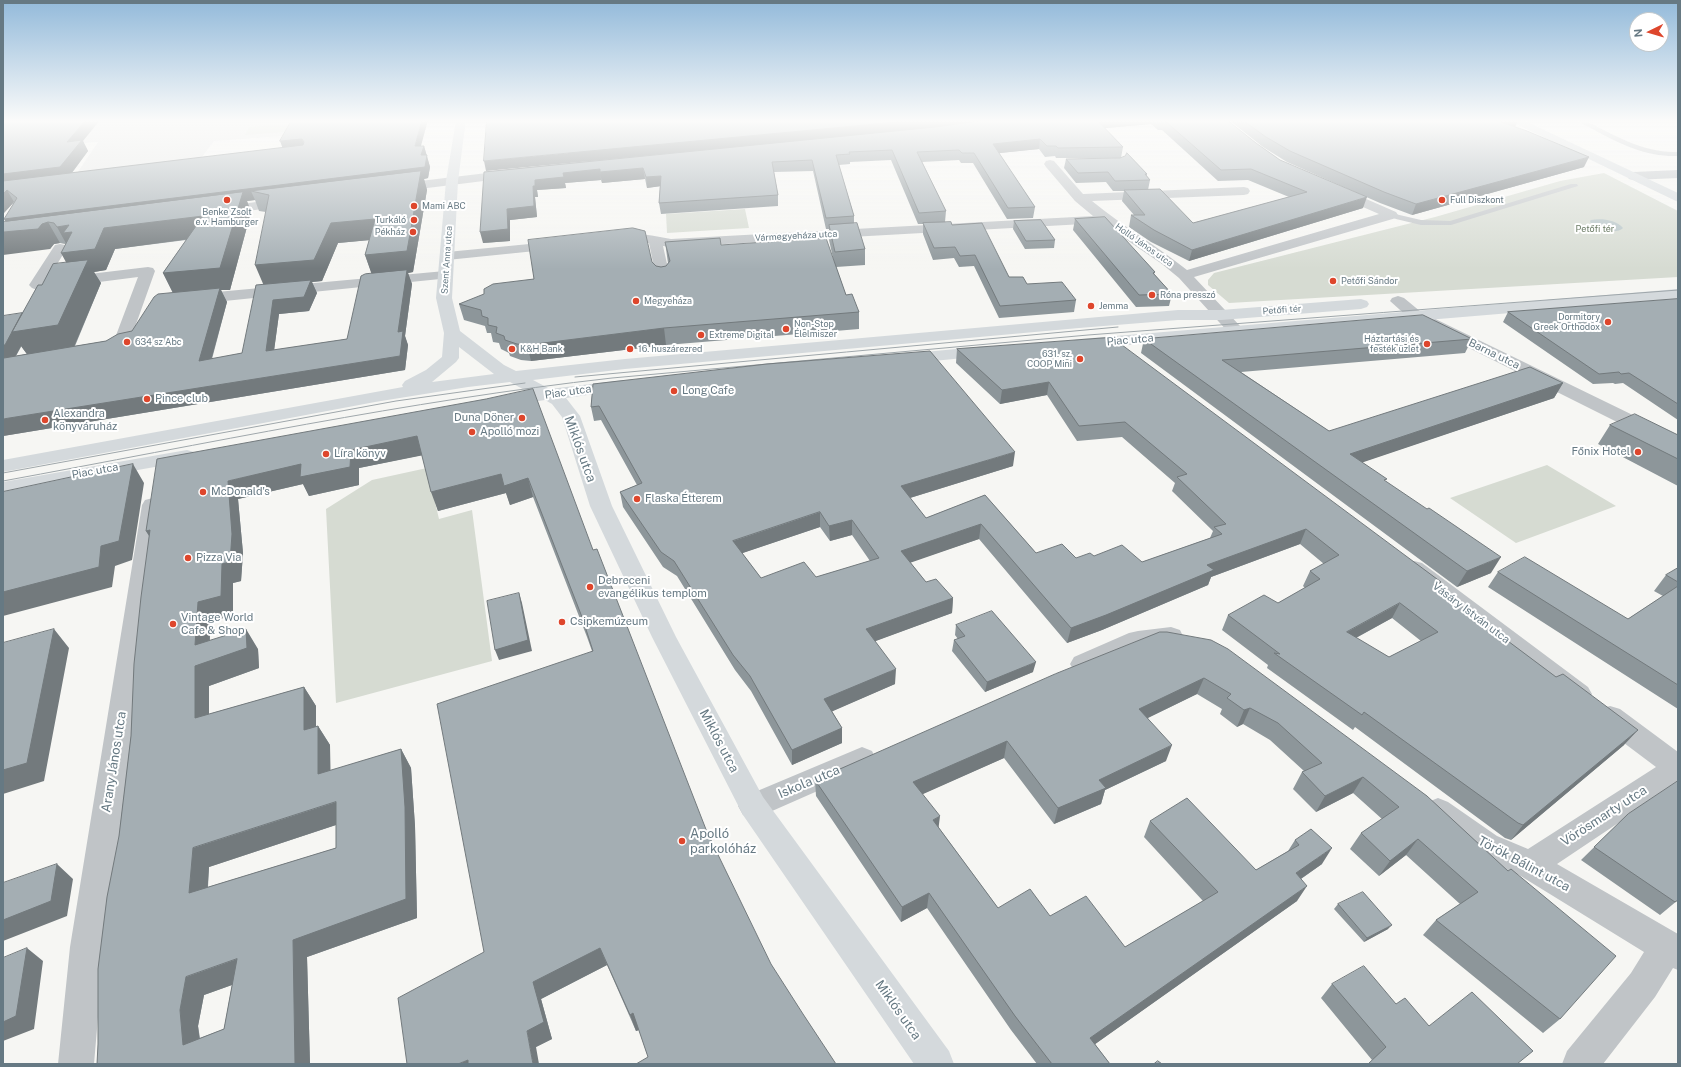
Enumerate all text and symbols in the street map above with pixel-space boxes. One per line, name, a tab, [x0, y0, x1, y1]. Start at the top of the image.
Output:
north arrow	[1629, 12, 1669, 52]
text: N	[1632, 28, 1644, 38]
marker: Benke Zsolt e.v. Hamburger	[222, 195, 232, 205]
marker: Full Diszkont	[1437, 195, 1447, 205]
place label: Full Diszkont	[1450, 195, 1504, 205]
marker: Mami ABC	[409, 201, 419, 211]
place label: Mami ABC	[422, 201, 466, 211]
place label: Benke Zsolt e.v. Hamburger	[195, 207, 259, 228]
place label: Turkáló	[375, 215, 406, 225]
marker: Turkáló	[409, 215, 419, 225]
street label: Holló János utca	[1113, 221, 1175, 269]
park label: Petőfi tér	[1576, 224, 1614, 234]
street label: Szent Anna utca	[439, 226, 455, 294]
place label: Pékház	[375, 227, 405, 237]
marker: Pékház	[408, 227, 418, 237]
street label: Vármegyeháza utca	[755, 228, 837, 244]
marker: Petőfi Sándor	[1328, 276, 1338, 286]
place label: Petőfi Sándor	[1341, 276, 1398, 286]
marker: Róna presszó	[1147, 290, 1157, 300]
place label: Róna presszó	[1160, 290, 1216, 300]
marker: Megyeháza	[631, 296, 641, 306]
place label: Megyeháza	[644, 296, 692, 306]
marker: Jemma	[1086, 301, 1096, 311]
place label: Jemma	[1099, 301, 1128, 311]
street label: Petőfi tér	[1262, 303, 1302, 317]
place label: Dormitory Greek Orthodox	[1534, 312, 1600, 333]
marker: Dormitory Greek Orthodox	[1603, 317, 1613, 327]
place label: Non-Stop Élelmiszer	[794, 319, 837, 340]
marker: Non-Stop Élelmiszer	[781, 324, 791, 334]
marker: Extreme Digital	[696, 330, 706, 340]
place label: Extreme Digital	[709, 330, 774, 340]
street label: Piac utca	[1106, 331, 1154, 349]
place label: Háztartási és festék üzlet	[1364, 334, 1419, 355]
street label: Barna utca	[1466, 336, 1522, 372]
marker: 634 sz Abc	[122, 337, 132, 347]
place label: 634 sz Abc	[135, 337, 182, 347]
marker: Háztartási és festék üzlet	[1422, 339, 1432, 349]
marker: K&H Bank	[507, 344, 517, 354]
place label: K&H Bank	[520, 344, 563, 354]
marker: 16. huszárezred	[625, 344, 635, 354]
place label: 16. huszárezred	[638, 344, 702, 354]
place label: 631. sz. COOP Mini	[1027, 349, 1072, 370]
marker: 631. sz. COOP Mini	[1075, 354, 1085, 364]
street label: Piac utca	[544, 382, 592, 402]
place label: Long Cafe	[682, 384, 734, 398]
marker: Long Cafe	[669, 386, 679, 396]
place label: Pince club	[155, 392, 208, 406]
marker: Pince club	[142, 394, 152, 404]
place label: Alexandra könyváruház	[53, 407, 117, 433]
place label: Duna Döner	[454, 411, 514, 425]
marker: Duna Döner	[517, 413, 527, 423]
street label: Miklós utca	[561, 414, 599, 484]
marker: Alexandra könyváruház	[40, 415, 50, 425]
place label: Apolló mozi	[480, 425, 539, 439]
marker: Apolló mozi	[467, 427, 477, 437]
place label: Főnix Hotel	[1571, 445, 1630, 459]
place label: Líra könyv	[334, 447, 386, 461]
marker: Főnix Hotel	[1633, 447, 1643, 457]
marker: Líra könyv	[321, 449, 331, 459]
street label: Piac utca	[71, 460, 119, 482]
place label: McDonald's	[211, 485, 270, 499]
marker: McDonald's	[198, 487, 208, 497]
place label: Flaska Étterem	[645, 492, 722, 506]
marker: Flaska Étterem	[632, 494, 642, 504]
place label: Pizza Via	[196, 551, 241, 565]
marker: Pizza Via	[183, 553, 193, 563]
place label: Debreceni evangélikus templom	[598, 574, 707, 600]
street label: Vásáry István utca	[1430, 580, 1512, 646]
marker: Debreceni evangélikus templom	[585, 582, 595, 592]
place label: Vintage World Cafe & Shop	[181, 611, 253, 637]
place label: Csipkemúzeum	[570, 615, 648, 629]
marker: Csipkemúzeum	[557, 617, 567, 627]
marker: Vintage World Cafe & Shop	[168, 619, 178, 629]
street label: Miklós utca	[696, 707, 742, 775]
street label: Arany János utca	[98, 710, 130, 814]
street label: Iskola utca	[776, 762, 842, 802]
street label: Vörösmarty utca	[1558, 782, 1650, 850]
place label: Apolló parkolóház	[690, 826, 756, 857]
street label: Török Bálint utca	[1475, 833, 1573, 895]
marker: Apolló parkolóház	[677, 836, 687, 846]
street label: Miklós utca	[872, 977, 924, 1043]

